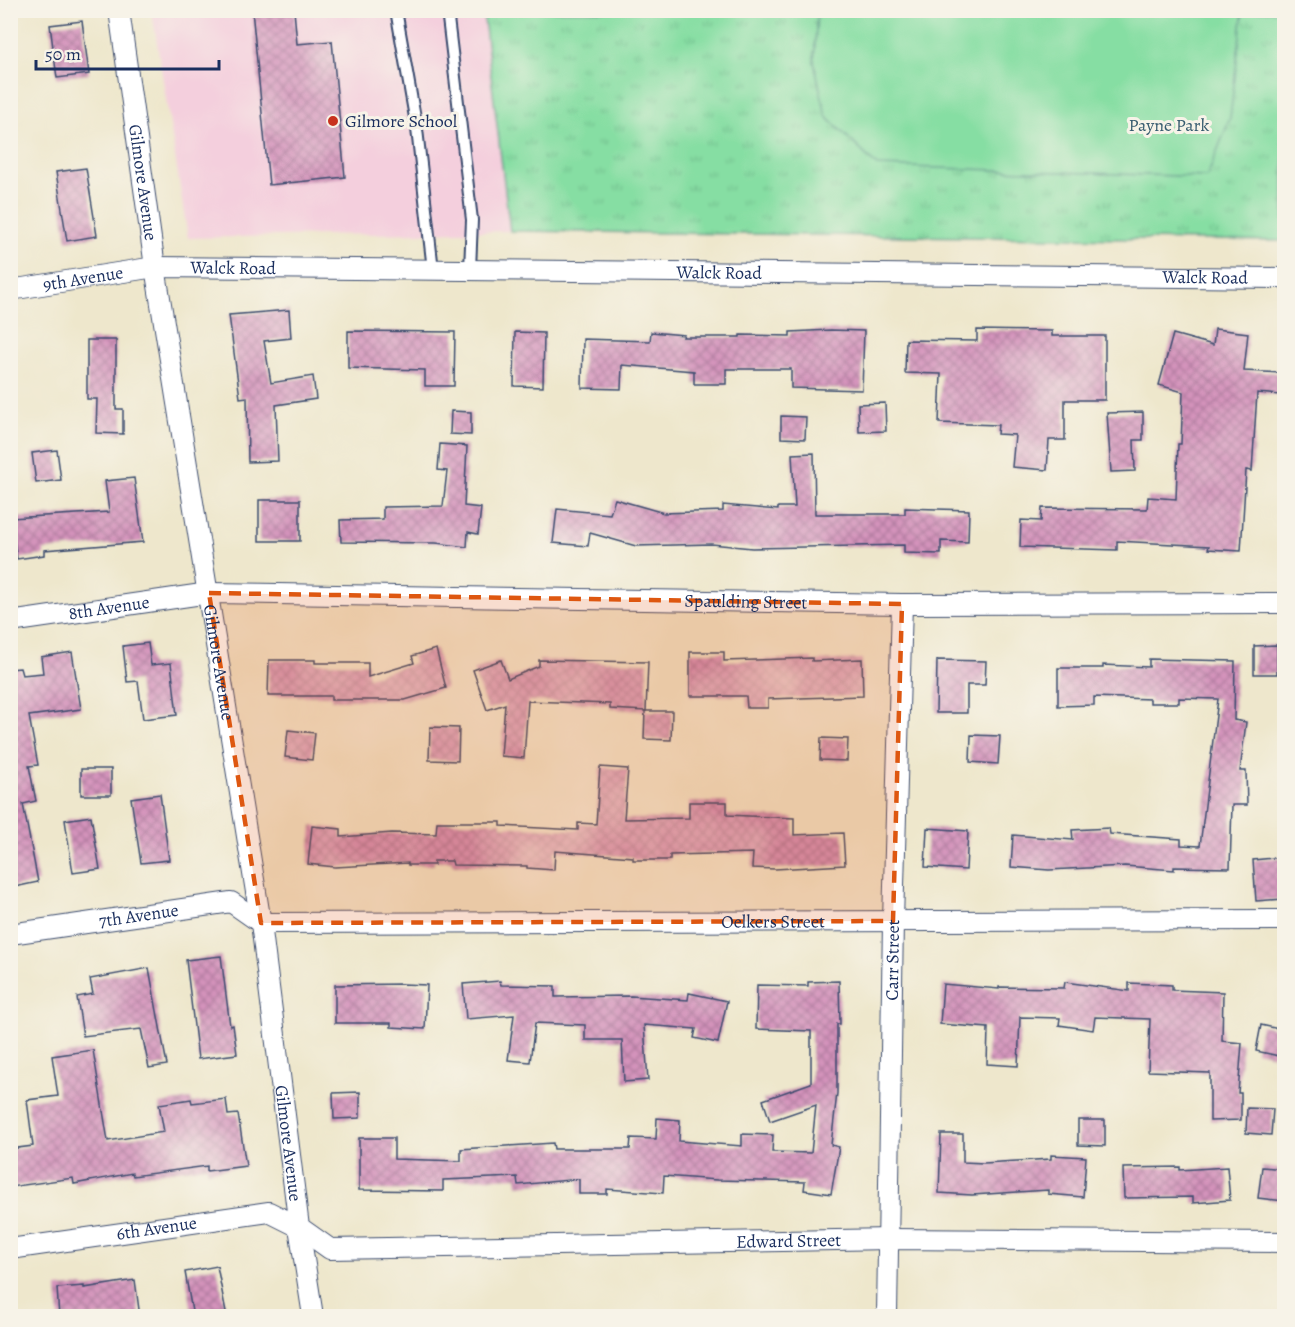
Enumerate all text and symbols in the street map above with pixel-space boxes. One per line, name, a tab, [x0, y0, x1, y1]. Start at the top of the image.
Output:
scale bar	[36, 33, 219, 71]
text: 50 m	[45, 42, 81, 66]
place label: Gilmore School	[345, 109, 458, 133]
park label: Payne Park	[1129, 113, 1210, 137]
marker: Gilmore School	[326, 114, 340, 128]
street label: Gilmore Avenue	[123, 123, 163, 242]
street label: Walck Road	[189, 255, 277, 280]
street label: 9th Avenue	[41, 260, 125, 297]
street label: Walck Road	[675, 260, 763, 285]
street label: Walck Road	[1161, 265, 1248, 290]
street label: Spaulding Street	[684, 589, 808, 614]
street label: 8th Avenue	[67, 590, 151, 625]
street label: Gilmore Avenue	[198, 603, 240, 722]
street label: 7th Avenue	[97, 898, 180, 933]
street label: Oelkers Street	[721, 909, 825, 934]
street label: Carr Street	[880, 919, 905, 1001]
street label: Gilmore Avenue	[269, 1084, 308, 1203]
street label: 6th Avenue	[115, 1210, 198, 1246]
street label: Edward Street	[736, 1228, 841, 1254]

